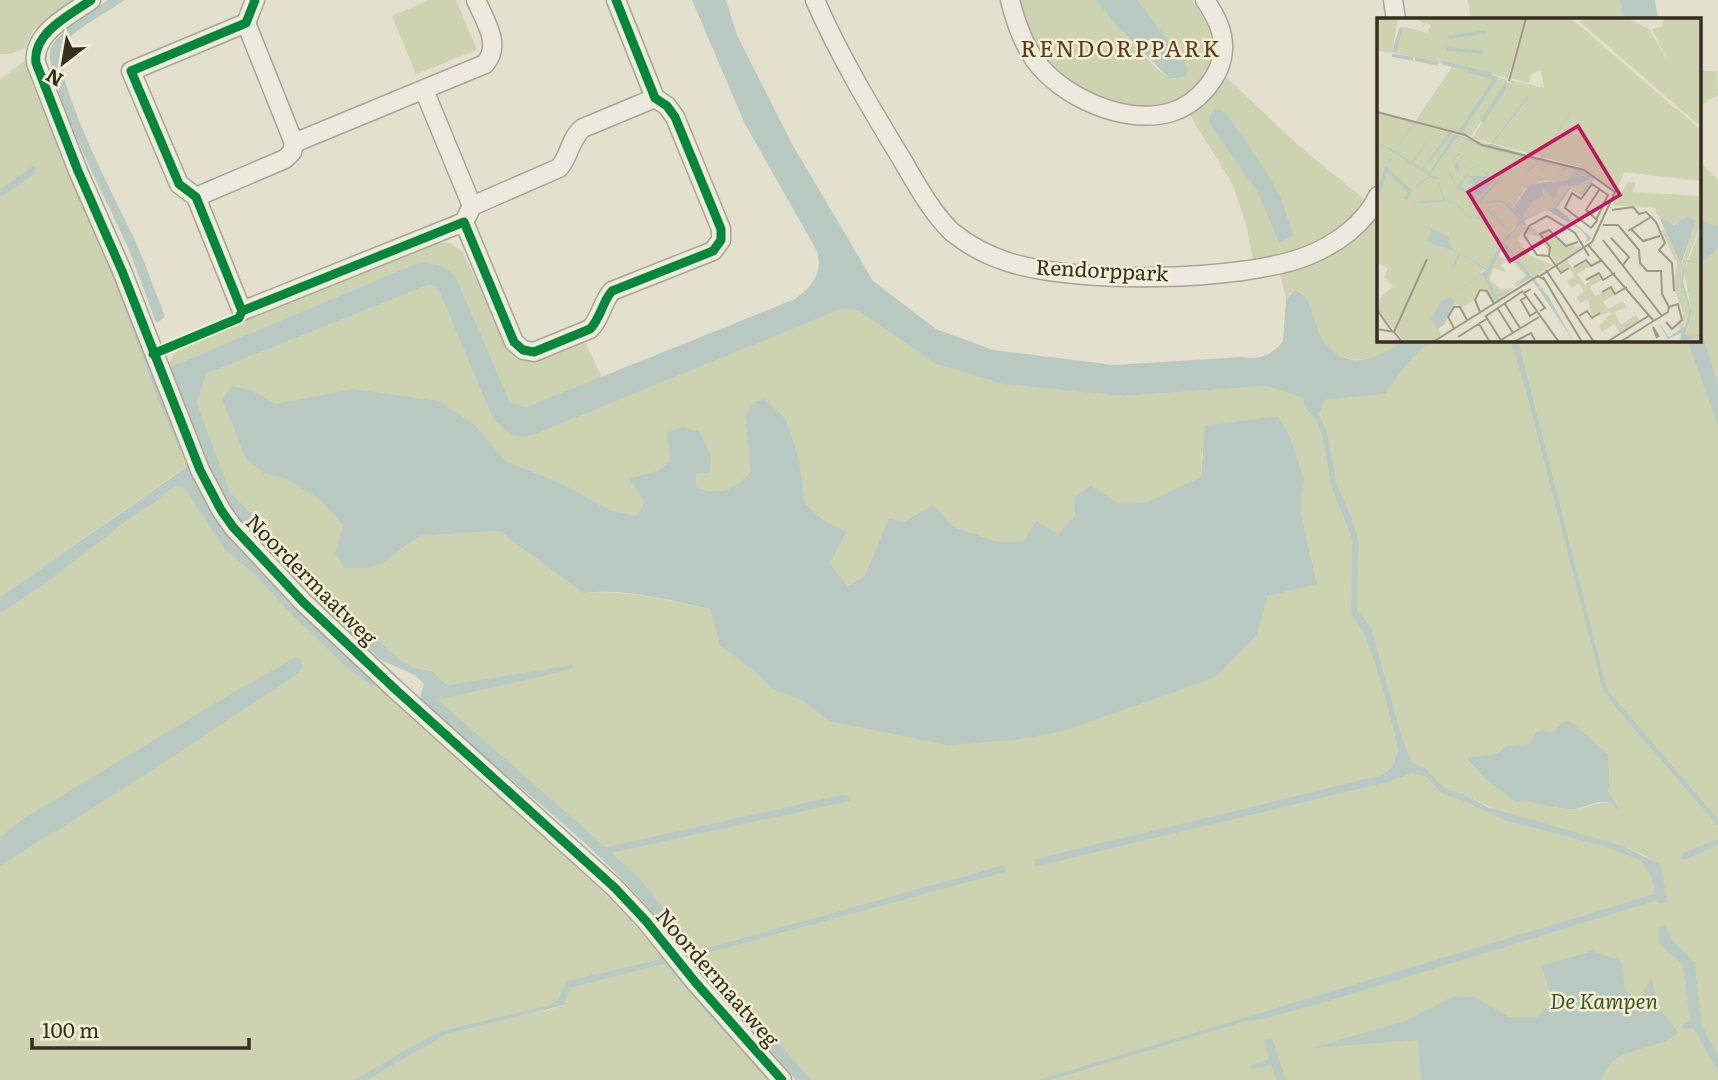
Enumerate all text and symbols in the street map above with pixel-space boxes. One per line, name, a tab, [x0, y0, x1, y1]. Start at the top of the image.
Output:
inset map	[1377, 18, 1700, 341]
north arrow	[28, 28, 98, 98]
district label: RENDORPPARK	[1020, 30, 1222, 64]
text: N	[40, 62, 68, 95]
street label: Rendorppark	[1035, 250, 1169, 287]
street label: Noordermaatweg	[240, 506, 386, 651]
street label: Noordermaatweg	[650, 900, 788, 1053]
park label: De Kampen	[1550, 984, 1659, 1015]
scale bar	[32, 1006, 248, 1050]
text: 100 m	[42, 1013, 99, 1044]

